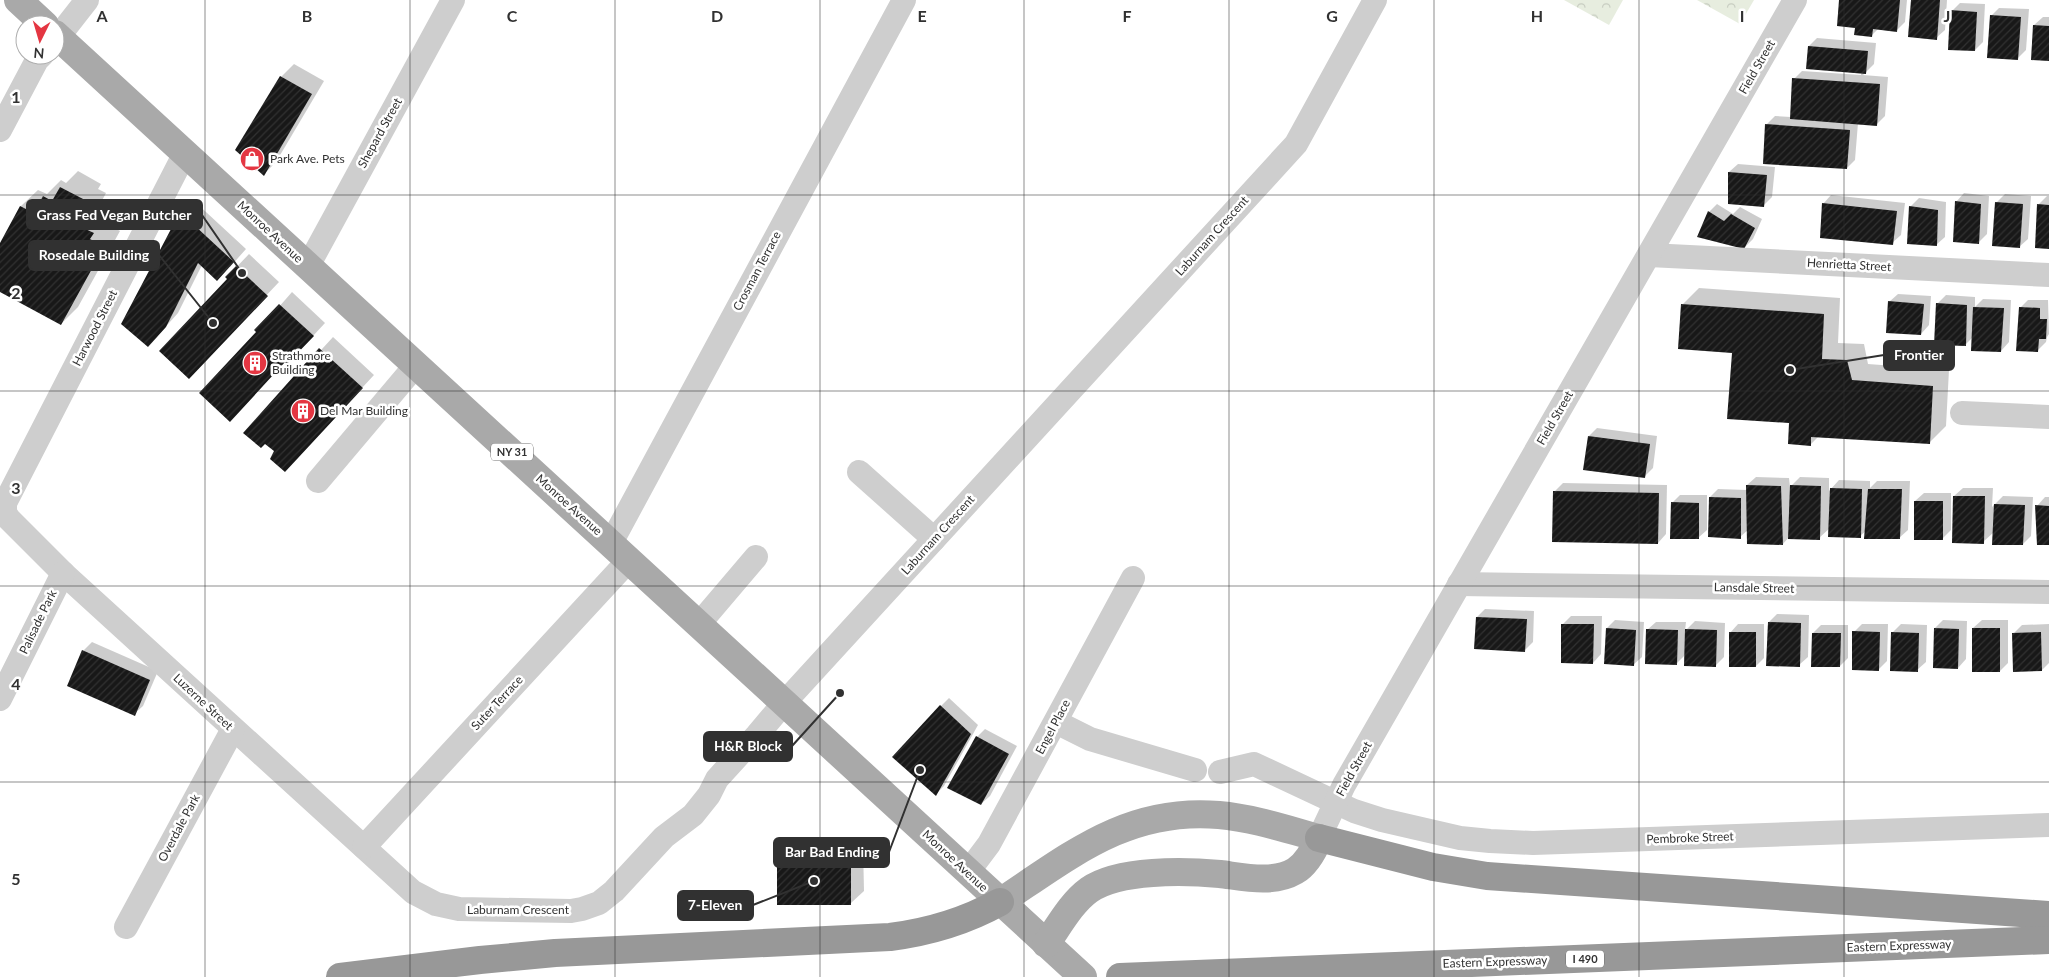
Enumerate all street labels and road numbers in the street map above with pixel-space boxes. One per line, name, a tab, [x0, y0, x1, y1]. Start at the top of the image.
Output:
street label: Field Street	[1735, 36, 1778, 97]
street label: Shepard Street	[354, 95, 405, 170]
street label: Laburnam Crescent	[1172, 192, 1252, 279]
street label: Monroe Avenue	[234, 197, 306, 266]
street label: Crosman Terrace	[729, 228, 784, 313]
street label: Henrietta Street	[1806, 255, 1892, 274]
street label: Harwood Street	[69, 286, 121, 368]
street label: Field Street	[1533, 387, 1576, 448]
road number: NY 31	[491, 444, 533, 461]
street label: Monroe Avenue	[533, 471, 606, 538]
street label: Laburnam Crescent	[898, 491, 978, 578]
street label: Lansdale Street	[1714, 579, 1795, 596]
street label: Palisade Park	[16, 586, 60, 656]
street label: Luzerne Street	[170, 670, 237, 734]
street label: Suter Terrace	[468, 672, 526, 733]
street label: Engel Place	[1032, 697, 1073, 757]
street label: Field Street	[1332, 738, 1375, 799]
street label: Overdale Park	[154, 791, 203, 864]
street label: Monroe Avenue	[919, 826, 991, 895]
street label: Pembroke Street	[1646, 828, 1735, 847]
street label: Laburnam Crescent	[467, 902, 570, 917]
street label: Eastern Expressway	[1846, 936, 1952, 955]
road number: I 490	[1566, 951, 1604, 968]
street label: Eastern Expressway	[1442, 952, 1548, 971]

